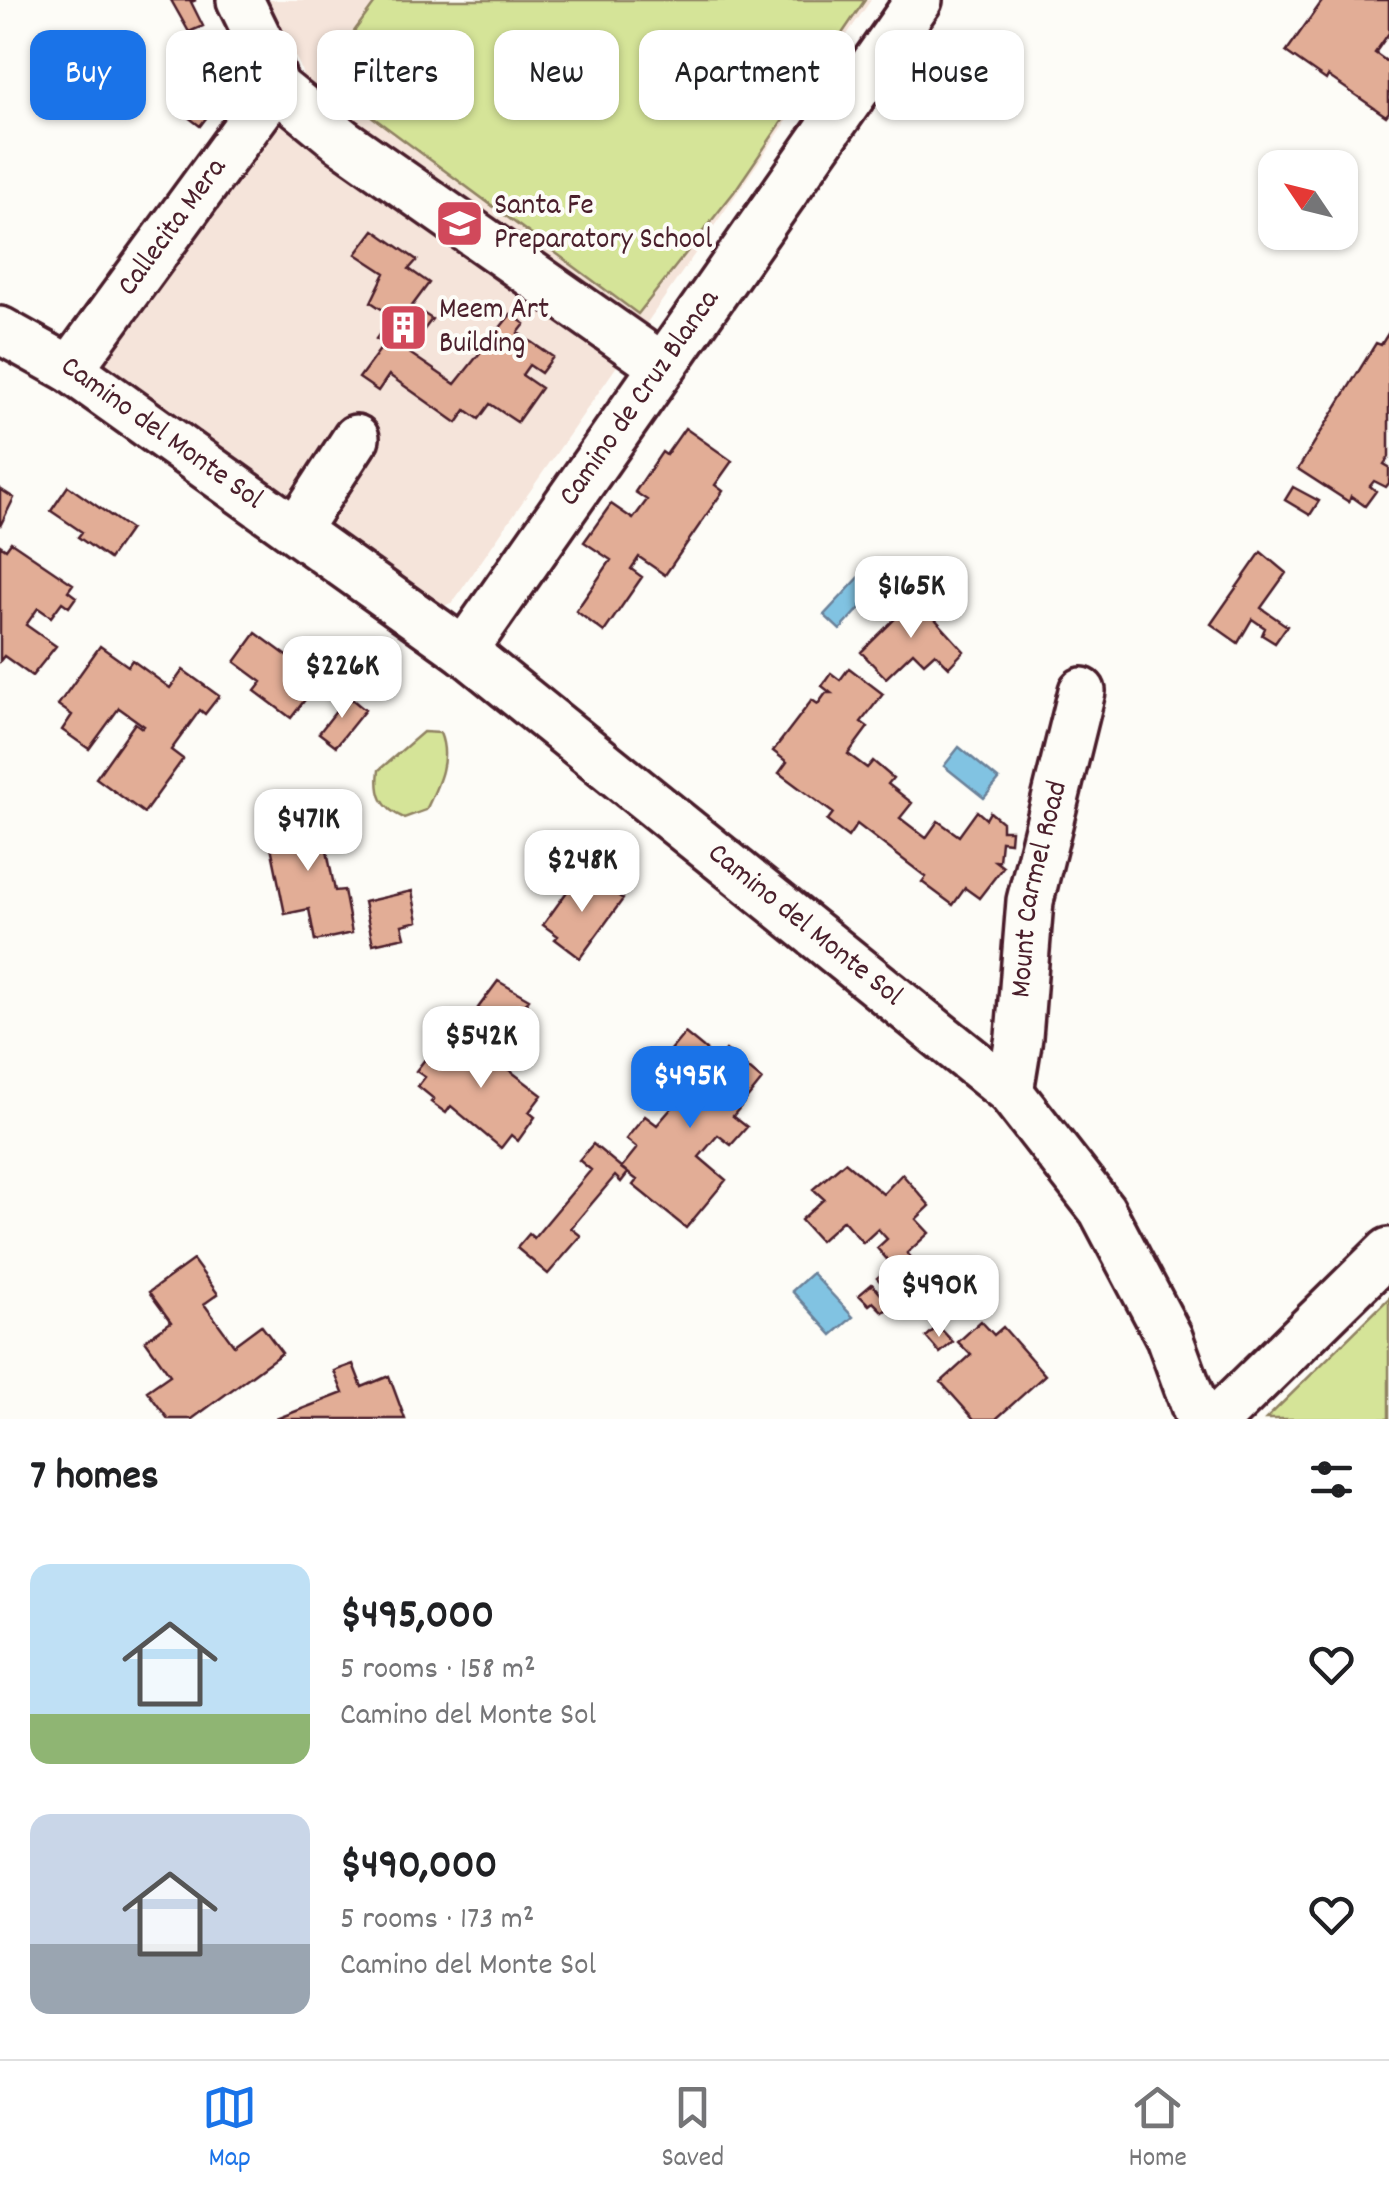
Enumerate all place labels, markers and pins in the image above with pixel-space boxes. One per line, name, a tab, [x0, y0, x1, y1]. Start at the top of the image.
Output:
place label: Santa Fe Preparatory School	[494, 186, 713, 263]
school or university icon: Santa Fe Preparatory School	[433, 198, 485, 250]
place label: Meem Art Building	[439, 290, 549, 367]
building icon: Meem Art Building	[378, 302, 430, 354]
pin: $165K	[841, 556, 981, 641]
pin: $226K	[272, 636, 412, 721]
pin: $471K	[238, 789, 378, 874]
pin: $248K	[512, 830, 652, 915]
pin: $542K	[411, 1006, 551, 1091]
pin: $495K	[620, 1046, 760, 1131]
pin: $490K	[869, 1255, 1009, 1340]

